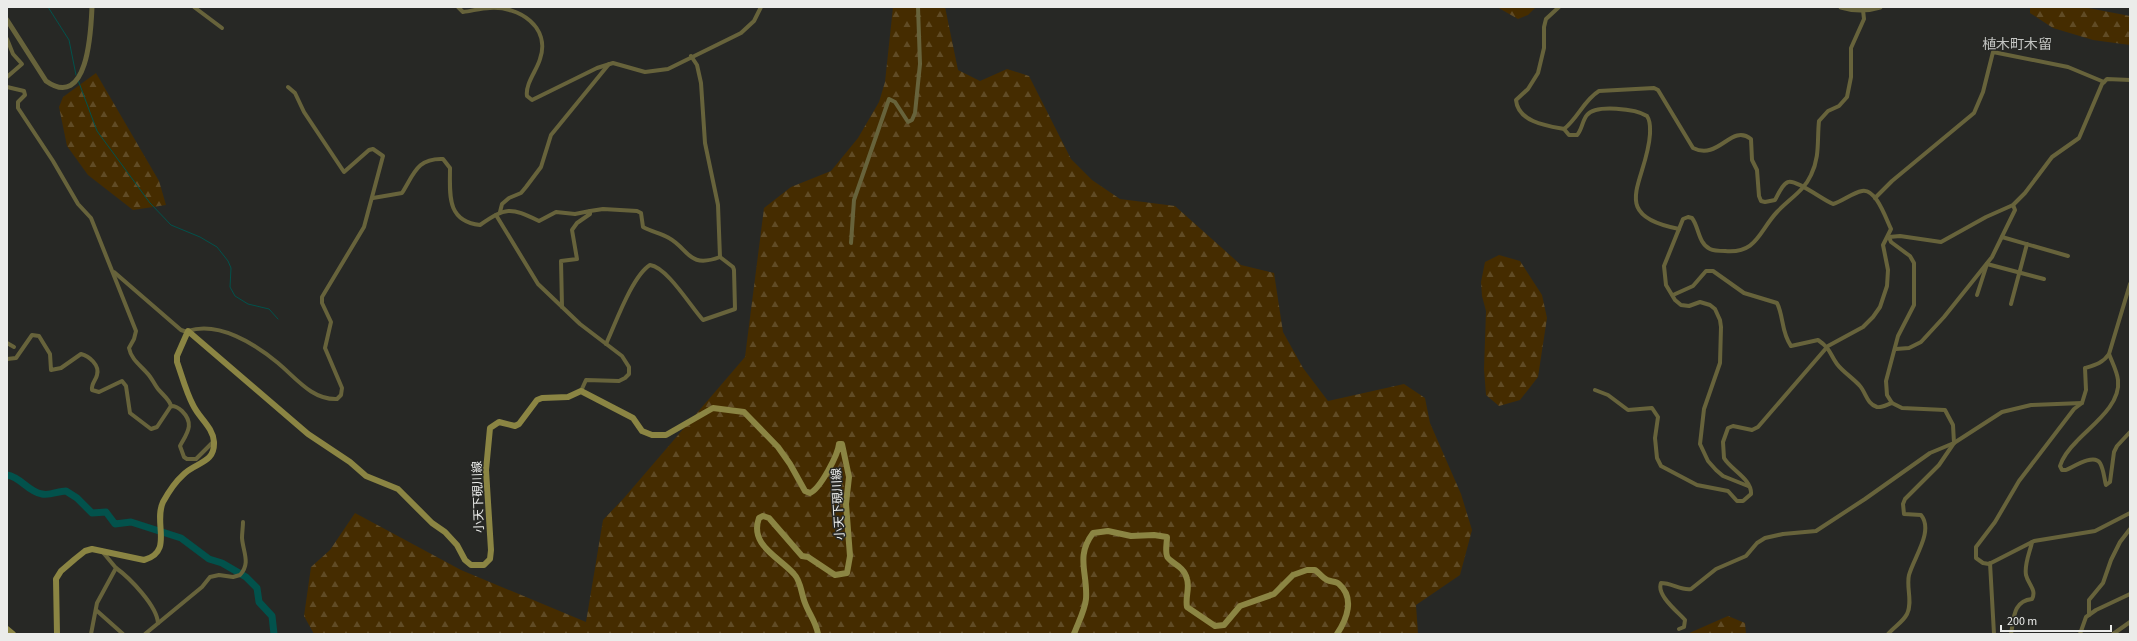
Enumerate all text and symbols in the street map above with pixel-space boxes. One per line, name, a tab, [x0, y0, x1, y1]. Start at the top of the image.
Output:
district label: 植木町木留	[1982, 35, 2052, 55]
street label: 小天下硯川線	[469, 461, 488, 533]
street label: 小天下硯川線	[828, 468, 849, 540]
scale bar	[2001, 607, 2111, 633]
text: 200 m	[2007, 613, 2037, 630]

